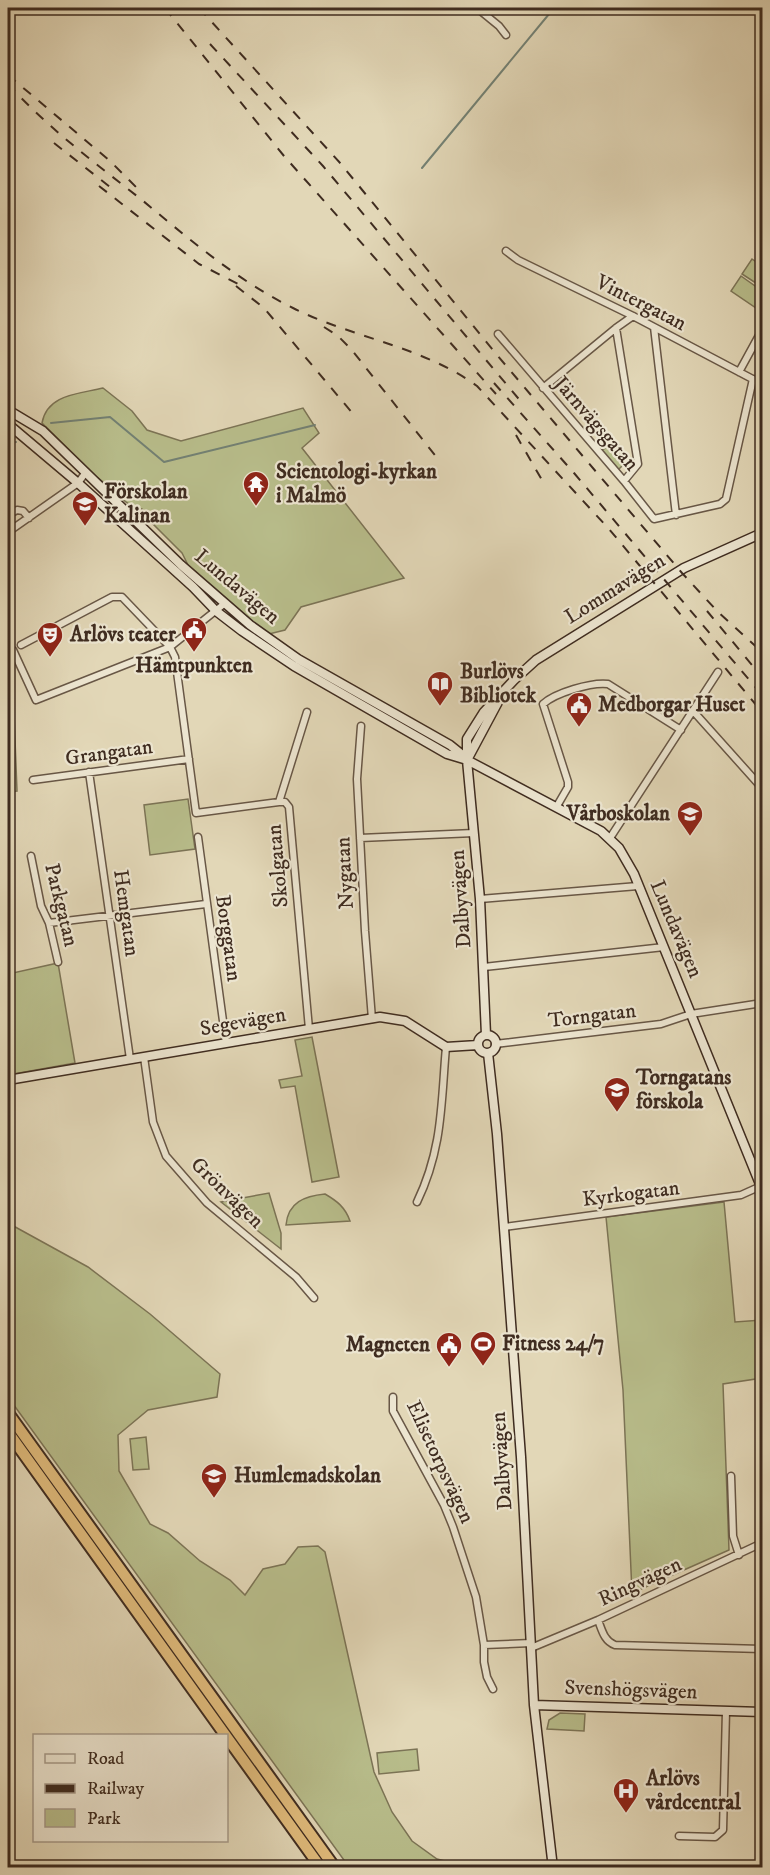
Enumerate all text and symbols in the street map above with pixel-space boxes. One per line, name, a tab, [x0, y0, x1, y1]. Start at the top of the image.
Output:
street label: Vintergatan	[590, 269, 691, 337]
street label: Järnvägsgatan	[547, 370, 644, 477]
place label: Scientologi-kyrkan i Malmö	[276, 459, 438, 509]
temple icon: Scientologi-kyrkan i Malmö	[241, 469, 271, 507]
place label: Förskolan Kalinan	[104, 479, 189, 529]
school or university icon: Förskolan Kalinan	[70, 489, 100, 527]
street label: Lundavägen	[189, 544, 285, 630]
street label: Lommavägen	[560, 548, 670, 630]
public building icon: Hämtpunkten	[179, 615, 209, 653]
theatre icon: Arlövs teater	[35, 620, 65, 658]
place label: Arlövs teater	[69, 622, 177, 648]
place label: Hämtpunkten	[135, 653, 254, 679]
place label: Burlövs Bibliotek	[460, 659, 537, 709]
library icon: Burlövs Bibliotek	[425, 669, 455, 707]
public building icon: Medborgar Huset	[564, 690, 594, 728]
place label: Medborgar Huset	[598, 692, 745, 718]
street label: Grangatan	[64, 734, 154, 772]
school or university icon: Vårboskolan	[675, 799, 705, 837]
place label: Vårboskolan	[566, 801, 671, 827]
street label: Skolgatan	[261, 823, 295, 909]
street label: Nygatan	[330, 836, 360, 910]
street label: Dalbyvägen	[445, 849, 477, 949]
street label: Parkgatan	[38, 861, 84, 949]
street label: Hemgatan	[107, 868, 145, 958]
street label: Lundavägen	[644, 876, 708, 982]
street label: Borggatan	[209, 893, 247, 983]
street label: Torngatan	[547, 998, 637, 1034]
street label: Segevägen	[198, 1002, 288, 1042]
place label: Torngatans förskola	[635, 1065, 731, 1115]
school or university icon: Torngatans förskola	[602, 1075, 632, 1113]
street label: Grönvägen	[185, 1152, 269, 1234]
street label: Kyrkogatan	[581, 1175, 681, 1213]
sports icon: Fitness 24/7	[468, 1329, 498, 1367]
public building icon: Magneten	[434, 1330, 464, 1368]
place label: Fitness 24/7	[502, 1331, 604, 1357]
place label: Magneten	[346, 1332, 431, 1358]
street label: Elisetorpsvägen	[400, 1396, 480, 1528]
street label: Dalbyvägen	[486, 1411, 518, 1511]
school or university icon: Humlemadskolan	[199, 1461, 229, 1499]
place label: Humlemadskolan	[234, 1463, 382, 1489]
street label: Ringvägen	[594, 1551, 686, 1613]
street label: Svenshögsvägen	[564, 1675, 698, 1705]
legend	[33, 1734, 228, 1842]
text: Road	[87, 1748, 124, 1770]
place label: Arlövs vårdcentral	[645, 1766, 741, 1816]
hospital icon: Arlövs vårdcentral	[611, 1776, 641, 1814]
text: Railway	[87, 1778, 145, 1800]
text: Park	[87, 1808, 121, 1830]

